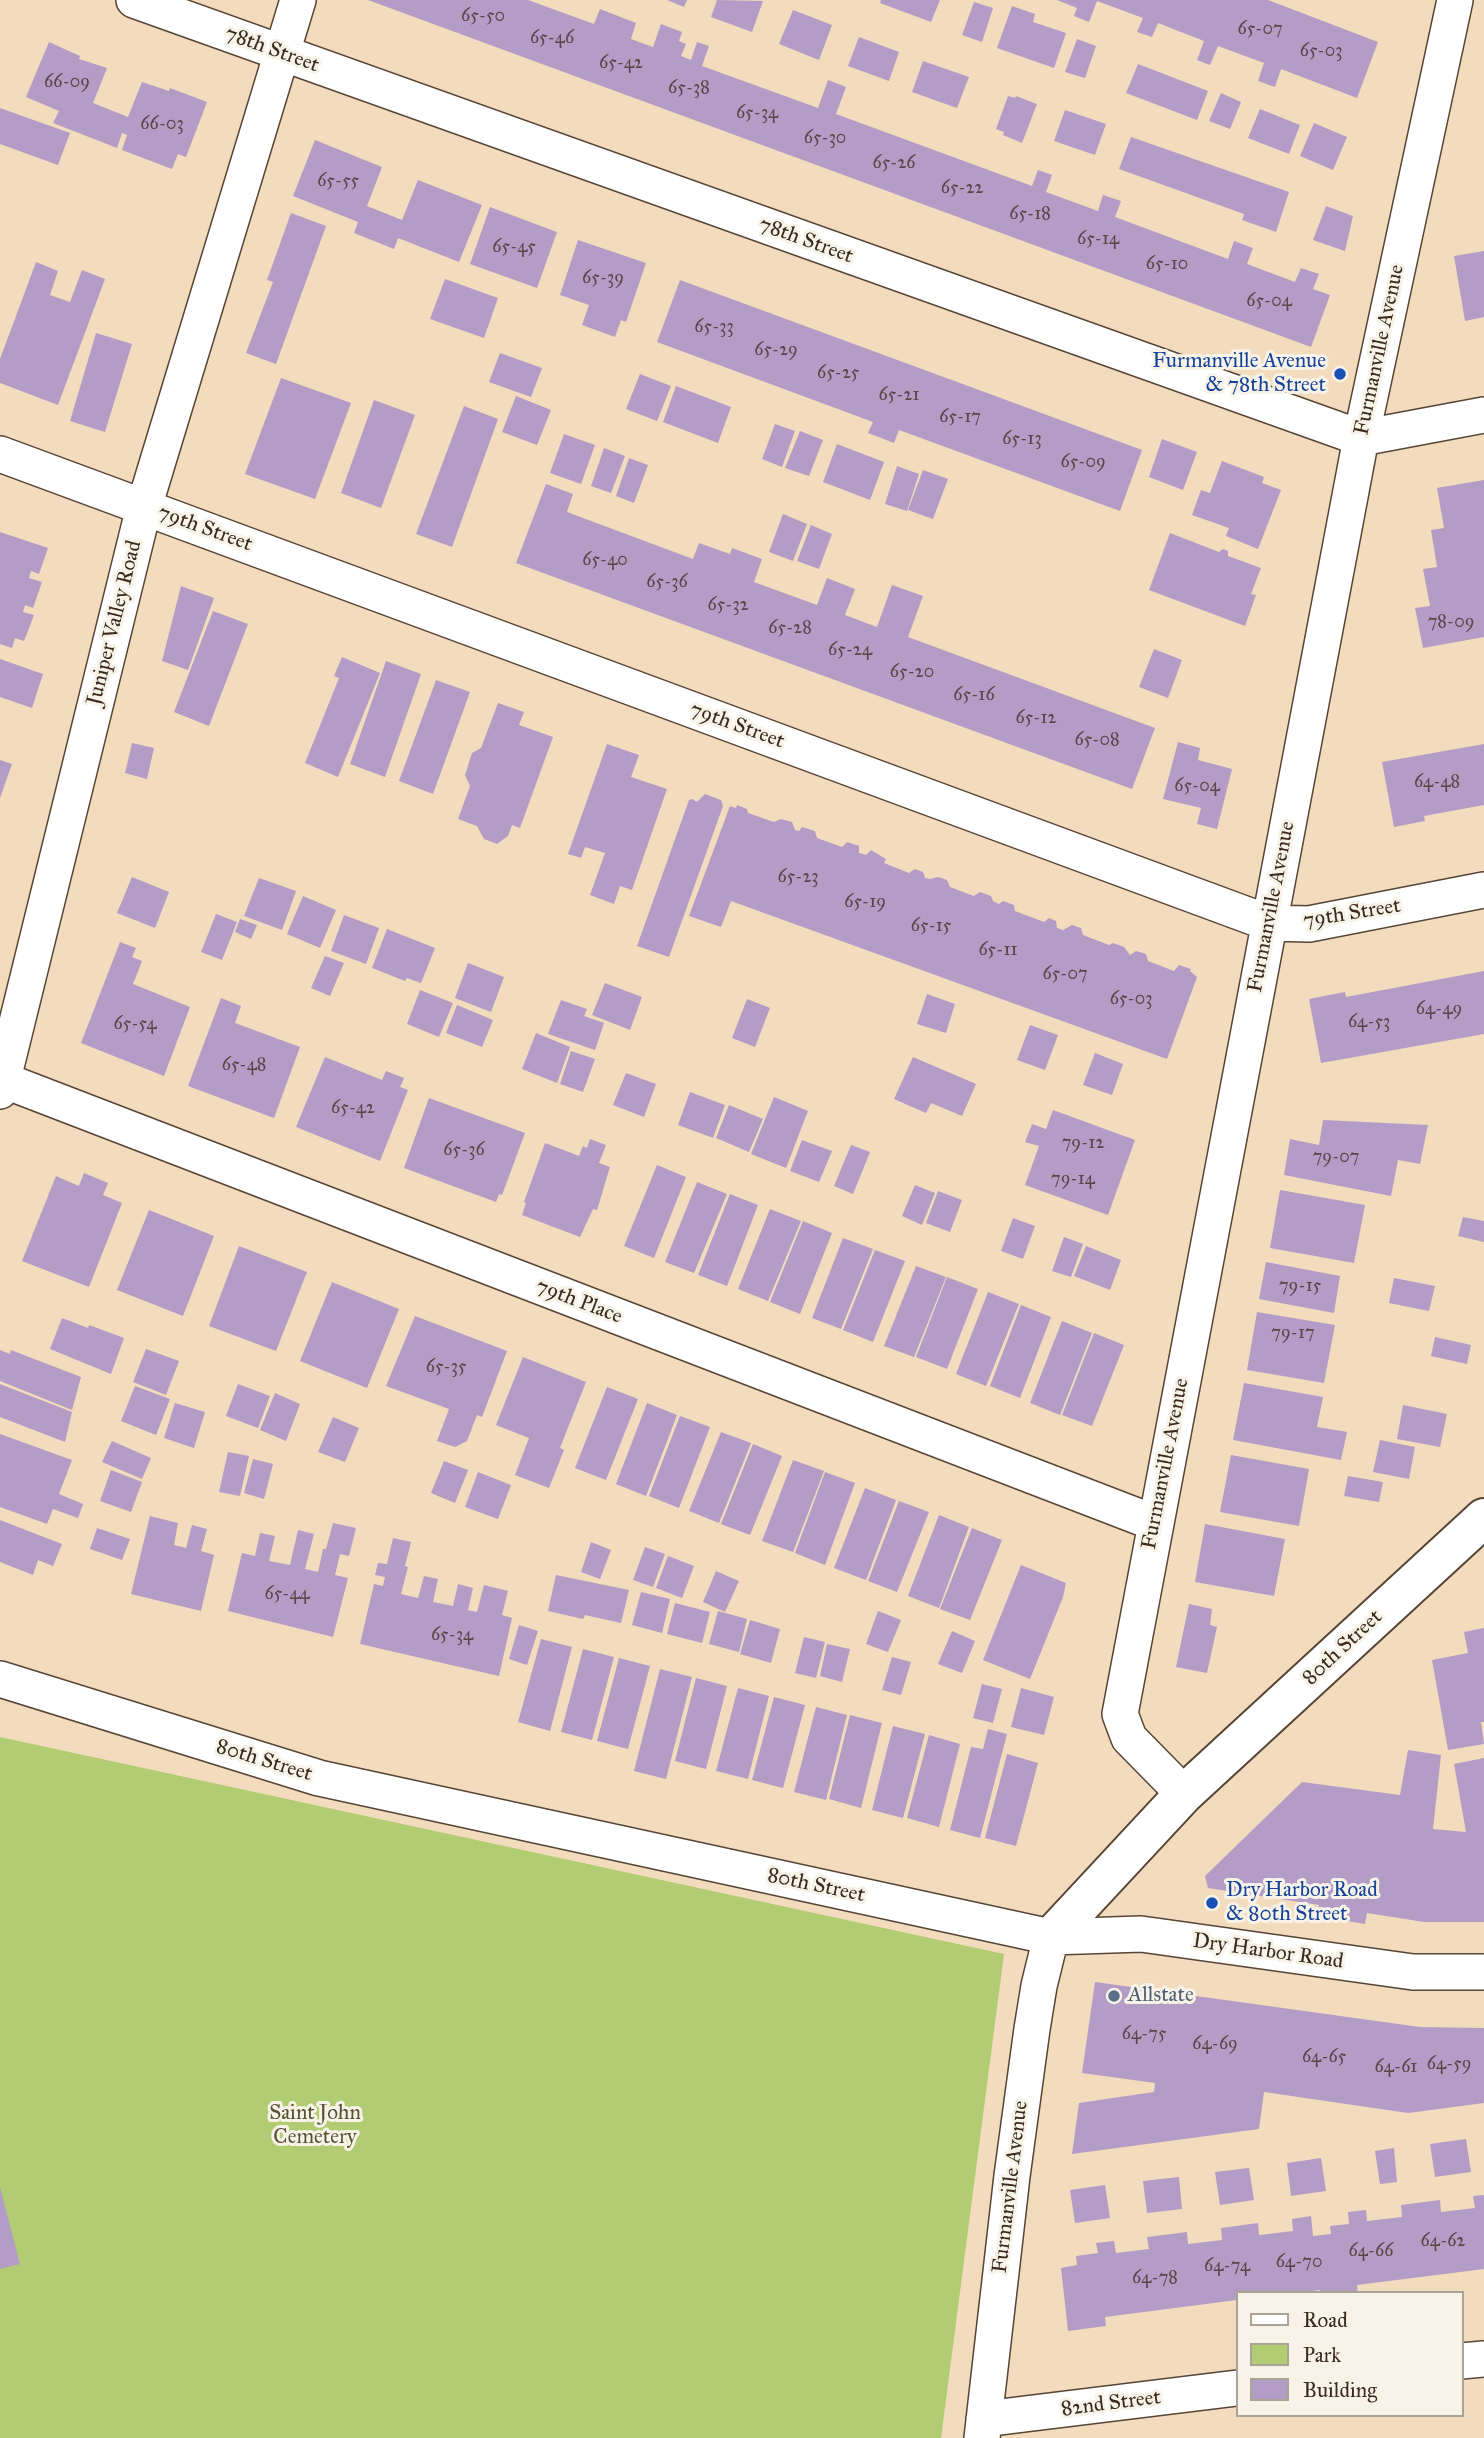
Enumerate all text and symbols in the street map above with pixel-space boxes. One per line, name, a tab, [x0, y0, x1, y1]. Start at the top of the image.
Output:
house number: 65-50	[461, 6, 505, 28]
house number: 65-07	[1237, 19, 1283, 41]
street label: 78th Street	[222, 21, 322, 79]
house number: 65-46	[530, 28, 574, 50]
house number: 65-03	[1300, 41, 1342, 63]
house number: 65-42	[599, 53, 643, 75]
house number: 66-09	[44, 72, 90, 94]
house number: 65-38	[668, 78, 710, 100]
house number: 65-34	[736, 103, 778, 125]
house number: 66-03	[140, 114, 184, 136]
house number: 65-30	[804, 128, 846, 150]
house number: 65-26	[872, 153, 916, 175]
house number: 65-55	[317, 171, 359, 193]
house number: 65-22	[941, 178, 983, 200]
house number: 65-18	[1009, 204, 1051, 226]
street label: 78th Street	[756, 212, 856, 270]
house number: 65-14	[1077, 229, 1119, 251]
house number: 65-45	[492, 237, 536, 259]
house number: 65-10	[1146, 254, 1188, 276]
street label: Furmanville Avenue	[1350, 262, 1410, 438]
house number: 65-39	[582, 268, 624, 290]
house number: 65-04	[1246, 291, 1292, 313]
house number: 65-33	[694, 317, 734, 339]
house number: 65-29	[754, 340, 798, 362]
place label: Furmanville Avenue & 78th Street	[1152, 349, 1326, 399]
house number: 65-25	[817, 363, 859, 385]
marker: Furmanville Avenue & 78th Street	[1332, 366, 1348, 382]
house number: 65-21	[879, 385, 919, 407]
house number: 65-17	[939, 407, 981, 429]
house number: 65-13	[1002, 429, 1042, 451]
house number: 65-09	[1060, 452, 1106, 474]
street label: 79th Street	[155, 500, 255, 558]
street label: Juniper Valley Road	[82, 538, 148, 708]
house number: 65-40	[582, 550, 628, 572]
house number: 65-36	[646, 572, 688, 594]
house number: 65-32	[707, 595, 749, 617]
house number: 78-09	[1428, 612, 1474, 634]
house number: 65-28	[768, 618, 812, 640]
house number: 65-24	[828, 640, 872, 662]
house number: 65-20	[890, 662, 934, 684]
house number: 65-16	[953, 685, 995, 707]
street label: 79th Street	[687, 697, 787, 755]
house number: 65-12	[1016, 708, 1056, 730]
house number: 65-08	[1074, 730, 1120, 752]
house number: 64-48	[1414, 772, 1460, 794]
house number: 65-04	[1174, 776, 1220, 798]
street label: Furmanville Avenue	[1243, 819, 1301, 995]
house number: 65-23	[777, 867, 819, 889]
house number: 65-19	[844, 892, 886, 914]
street label: 79th Street	[1301, 894, 1403, 934]
house number: 65-15	[911, 916, 951, 938]
house number: 65-11	[978, 940, 1018, 962]
house number: 65-07	[1042, 964, 1088, 986]
house number: 65-03	[1110, 989, 1152, 1011]
house number: 64-49	[1416, 999, 1462, 1021]
house number: 64-53	[1348, 1012, 1390, 1034]
house number: 65-54	[114, 1014, 156, 1036]
house number: 65-48	[222, 1055, 266, 1077]
house number: 65-42	[331, 1098, 375, 1120]
house number: 79-12	[1062, 1133, 1104, 1155]
house number: 65-36	[443, 1140, 485, 1162]
house number: 79-07	[1313, 1147, 1359, 1169]
house number: 79-14	[1051, 1169, 1095, 1191]
street label: 79th Place	[532, 1274, 626, 1330]
house number: 79-15	[1279, 1276, 1321, 1298]
house number: 79-17	[1271, 1323, 1315, 1345]
house number: 65-35	[426, 1357, 466, 1379]
street label: Furmanville Avenue	[1137, 1376, 1195, 1552]
house number: 65-44	[264, 1584, 310, 1606]
street label: 80th Street	[1298, 1605, 1388, 1691]
house number: 65-34	[431, 1625, 473, 1647]
street label: 80th Street	[213, 1734, 315, 1788]
street label: 80th Street	[765, 1863, 867, 1909]
place label: Dry Harbor Road & 80th Street	[1226, 1878, 1378, 1928]
marker: Dry Harbor Road & 80th Street	[1204, 1895, 1220, 1911]
street label: Dry Harbor Road	[1191, 1929, 1345, 1975]
place label: Allstate	[1128, 1983, 1194, 2009]
marker: Allstate	[1106, 1988, 1122, 2004]
house number: 64-75	[1122, 2024, 1166, 2046]
house number: 64-69	[1192, 2034, 1238, 2056]
house number: 64-65	[1302, 2047, 1346, 2069]
house number: 64-59	[1427, 2054, 1471, 2076]
house number: 64-61	[1375, 2057, 1417, 2079]
street label: Furmanville Avenue	[988, 2099, 1034, 2275]
park label: Saint John Cemetery	[269, 2101, 361, 2151]
house number: 64-62	[1421, 2231, 1465, 2253]
house number: 64-66	[1348, 2241, 1394, 2263]
house number: 64-70	[1276, 2252, 1322, 2274]
house number: 64-74	[1204, 2256, 1250, 2278]
house number: 64-78	[1132, 2268, 1178, 2290]
legend	[1236, 2291, 1463, 2417]
text: Road	[1303, 2307, 1348, 2333]
text: Park	[1303, 2342, 1341, 2368]
text: Building	[1303, 2377, 1377, 2403]
street label: 82nd Street	[1060, 2385, 1162, 2423]

